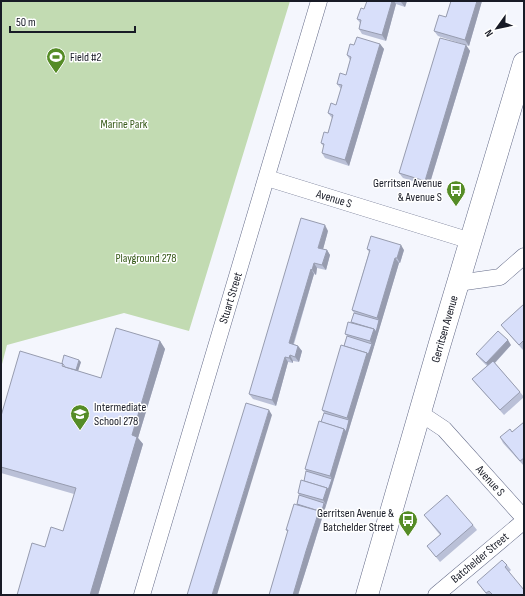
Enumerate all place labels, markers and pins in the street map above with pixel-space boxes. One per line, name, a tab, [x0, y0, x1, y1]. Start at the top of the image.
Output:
sports icon: Field #2	[45, 46, 67, 74]
place label: Field #2	[70, 50, 101, 65]
place label: Gerritsen Avenue & Avenue S	[373, 176, 442, 205]
bus stop icon: Gerritsen Avenue & Avenue S	[445, 179, 467, 207]
place label: Intermediate School 278	[94, 400, 146, 429]
school or university icon: Intermediate School 278	[69, 403, 91, 431]
place label: Gerritsen Avenue & Batchelder Street	[317, 506, 394, 535]
bus stop icon: Gerritsen Avenue & Batchelder Street	[397, 509, 419, 537]

